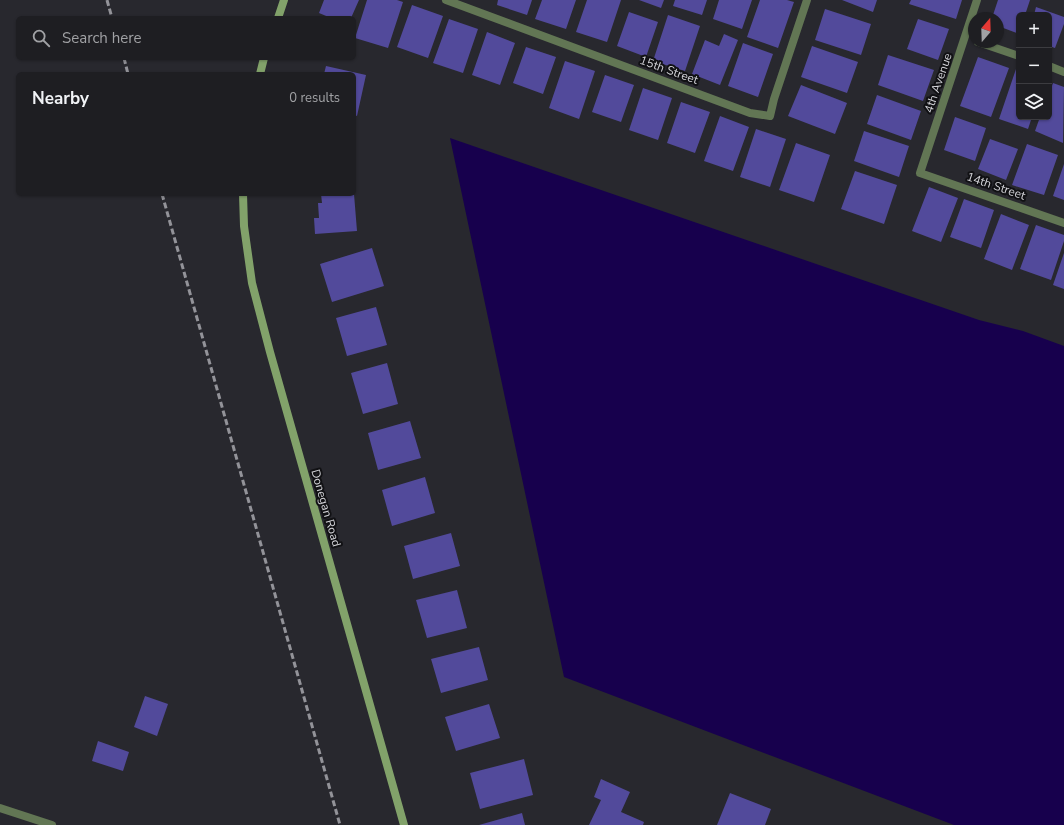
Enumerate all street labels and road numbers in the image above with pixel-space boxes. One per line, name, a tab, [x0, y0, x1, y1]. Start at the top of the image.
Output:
street label: 4th Avenue	[920, 51, 956, 115]
street label: 15th Street	[637, 52, 701, 88]
street label: 14th Street	[964, 168, 1028, 204]
street label: Donegan Road	[307, 467, 345, 549]

